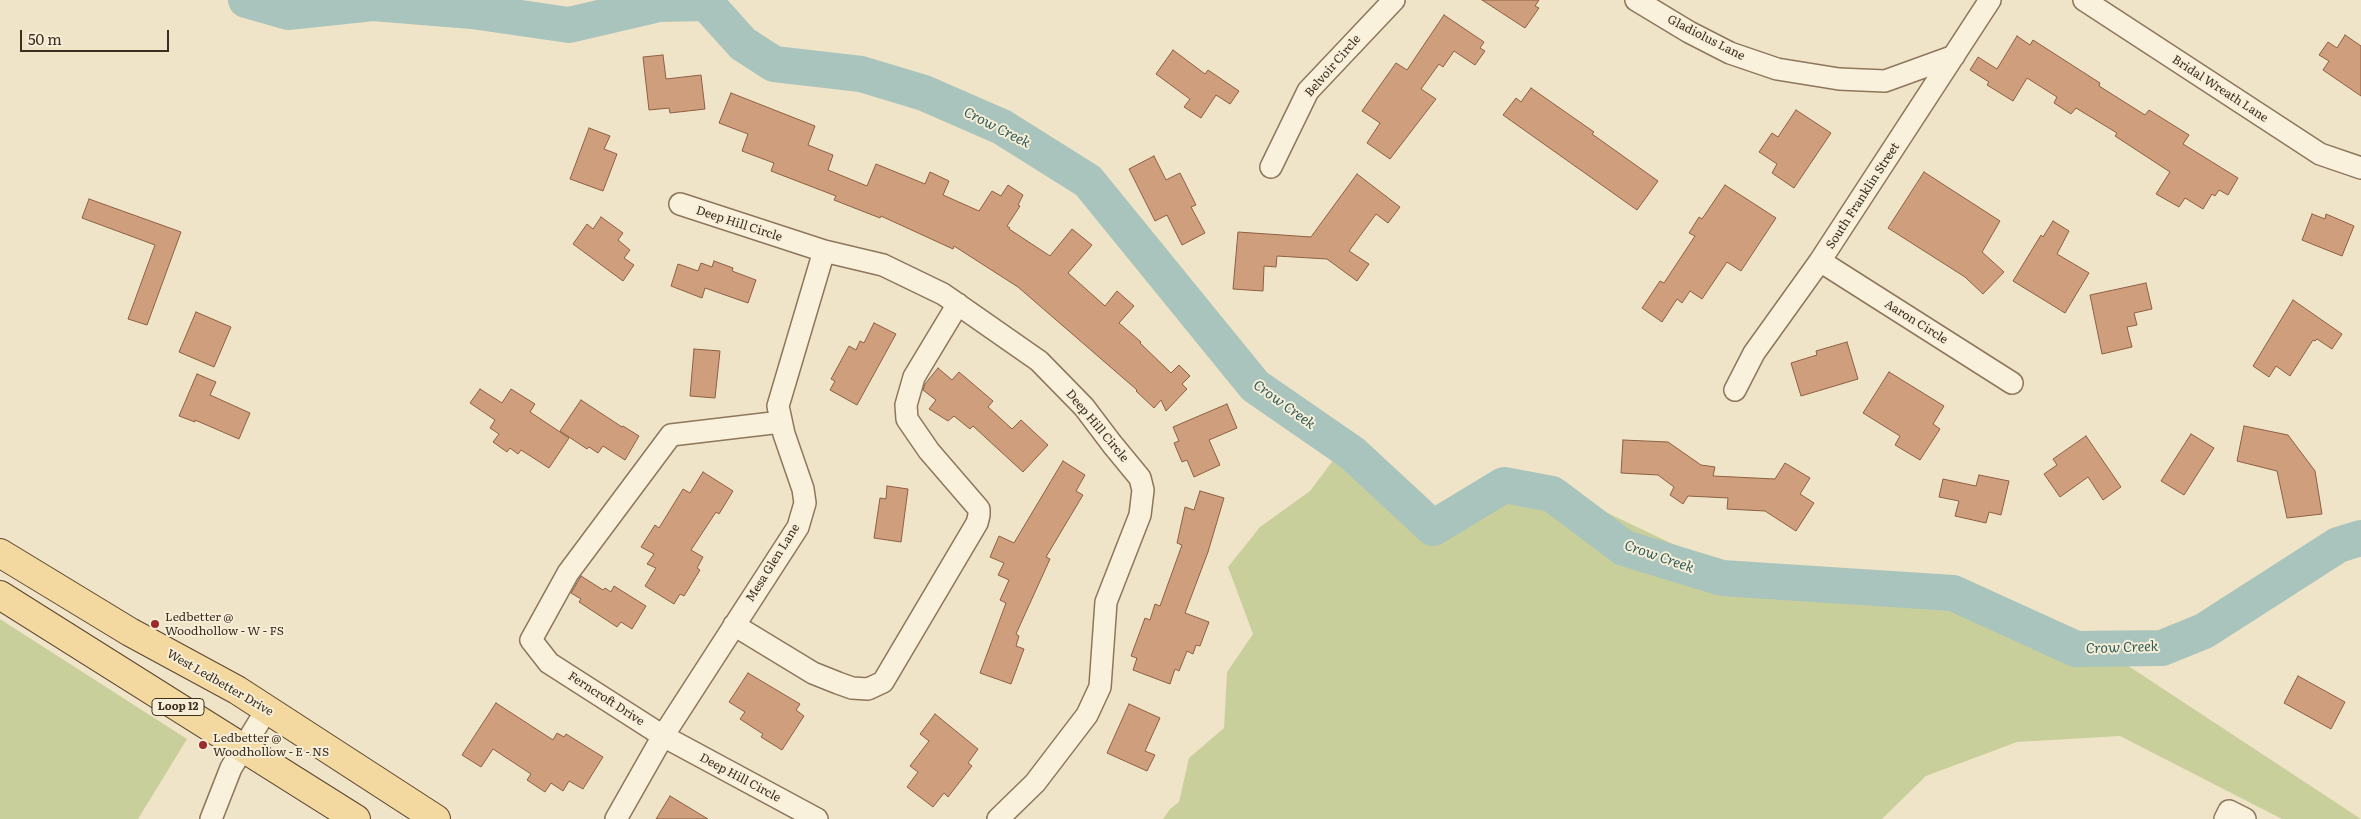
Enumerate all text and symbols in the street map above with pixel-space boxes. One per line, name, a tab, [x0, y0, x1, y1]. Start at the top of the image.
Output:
street label: Gladiolus Lane	[1665, 12, 1747, 64]
scale bar	[22, 20, 171, 52]
text: 50 m	[28, 27, 62, 50]
street label: Belvoir Circle	[1302, 32, 1364, 100]
street label: Bridal Wreath Lane	[2169, 53, 2271, 125]
water label: Crow Creek	[961, 104, 1033, 152]
street label: South Franklin Street	[1823, 140, 1903, 252]
street label: Deep Hill Circle	[694, 203, 784, 245]
street label: Aaron Circle	[1882, 297, 1950, 347]
water label: Crow Creek	[1250, 377, 1318, 433]
street label: Deep Hill Circle	[1063, 387, 1131, 465]
street label: Mesa Glen Lane	[743, 521, 803, 605]
water label: Crow Creek	[1622, 537, 1696, 577]
place label: Ledbetter @ Woodhollow - W - FS	[165, 610, 284, 638]
marker: Ledbetter @ Woodhollow - W - FS	[149, 618, 161, 630]
water label: Crow Creek	[2086, 638, 2158, 658]
street label: West Ledbetter Drive	[164, 647, 276, 719]
street label: Ferncroft Drive	[565, 669, 647, 729]
road number: Loop 12	[152, 699, 204, 716]
place label: Ledbetter @ Woodhollow - E - NS	[213, 731, 329, 759]
marker: Ledbetter @ Woodhollow - E - NS	[197, 739, 209, 751]
street label: Deep Hill Circle	[697, 751, 783, 805]

